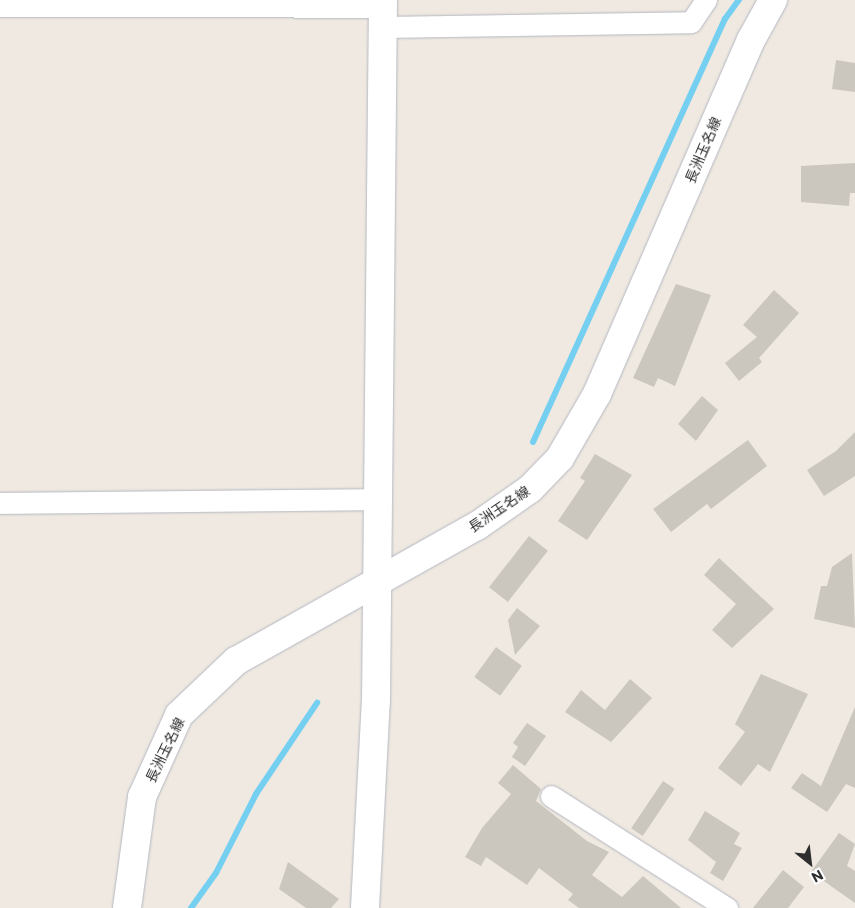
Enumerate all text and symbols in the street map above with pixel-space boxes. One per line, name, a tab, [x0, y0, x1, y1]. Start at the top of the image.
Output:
street label: 長洲玉名線	[682, 115, 724, 185]
street label: 長洲玉名線	[465, 482, 533, 536]
street label: 長洲玉名線	[142, 715, 188, 785]
north arrow	[785, 838, 835, 888]
text: N	[809, 867, 826, 887]

